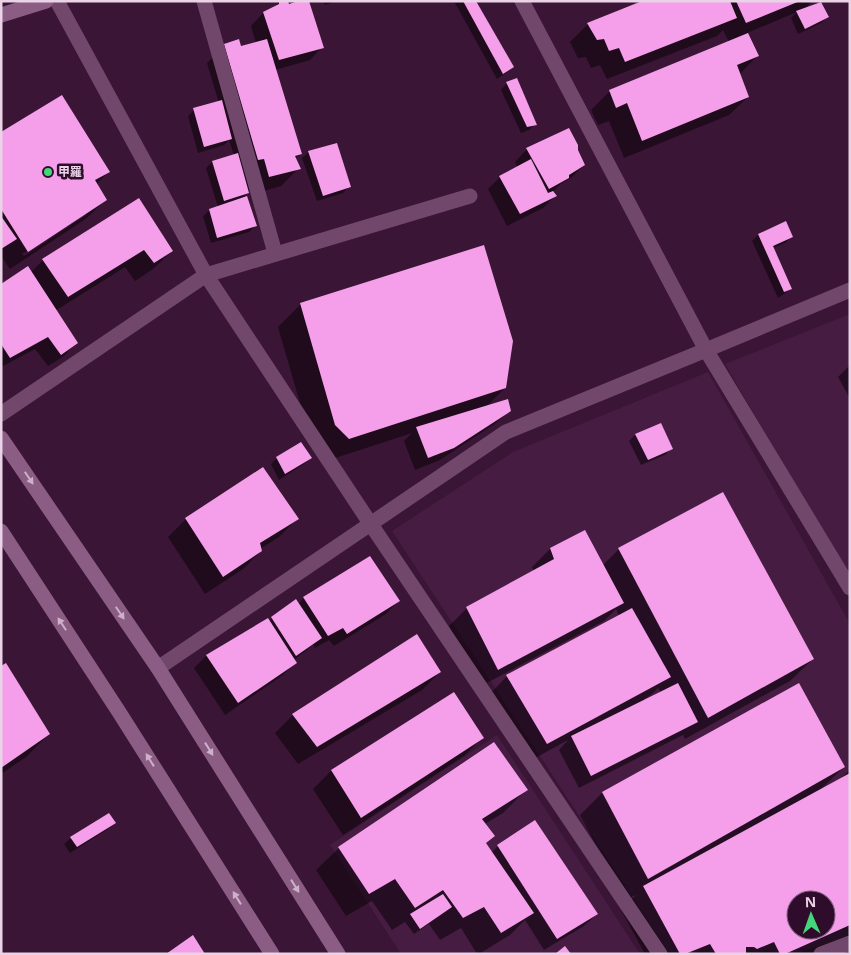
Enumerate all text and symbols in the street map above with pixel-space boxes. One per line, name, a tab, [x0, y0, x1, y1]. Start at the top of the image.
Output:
place label: 甲羅	[58, 163, 82, 180]
marker: 甲羅	[42, 166, 54, 178]
one-way arrow	[24, 472, 34, 485]
one-way arrow	[115, 606, 125, 619]
one-way arrow	[57, 617, 66, 630]
one-way arrow	[204, 742, 213, 755]
one-way arrow	[145, 754, 154, 767]
one-way arrow	[291, 880, 300, 893]
north arrow	[786, 890, 836, 940]
one-way arrow	[232, 891, 241, 904]
text: N	[805, 892, 817, 911]

